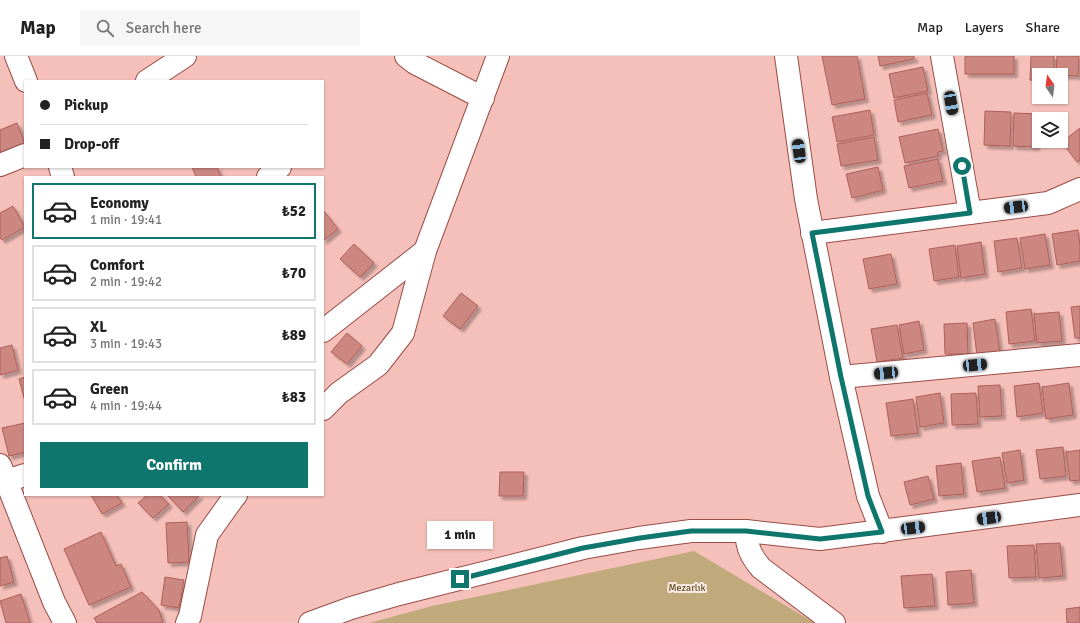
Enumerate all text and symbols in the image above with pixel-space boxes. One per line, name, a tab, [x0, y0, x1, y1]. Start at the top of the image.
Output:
search box	[80, 10, 360, 46]
text: Map	[20, 16, 56, 40]
icon: search	[94, 17, 116, 39]
text: Search here	[126, 19, 201, 37]
text: Map	[917, 19, 943, 36]
text: Layers	[965, 19, 1004, 36]
text: Share	[1026, 19, 1060, 36]
north arrow	[1032, 68, 1068, 104]
map controls	[1032, 68, 1068, 148]
car	[943, 90, 959, 116]
text: Pickup	[64, 96, 108, 114]
button: layers	[1032, 112, 1068, 148]
text: Drop-off	[64, 135, 119, 153]
car	[791, 138, 807, 164]
route start	[953, 157, 971, 175]
icon: car	[42, 193, 78, 229]
text: Economy	[90, 194, 149, 212]
car	[1003, 200, 1029, 214]
text: ₺52	[282, 202, 306, 220]
text: 1 min · 19:41	[90, 212, 162, 228]
icon: car	[42, 255, 78, 291]
text: Comfort	[90, 256, 144, 274]
text: ₺70	[282, 264, 306, 282]
text: 2 min · 19:42	[90, 274, 162, 290]
icon: car	[42, 317, 78, 353]
text: XL	[90, 318, 107, 336]
text: ₺89	[282, 326, 306, 344]
text: 3 min · 19:43	[90, 336, 162, 352]
car	[963, 358, 987, 372]
car	[874, 366, 898, 380]
icon: car	[42, 379, 78, 415]
text: Green	[90, 380, 129, 398]
text: ₺83	[282, 388, 306, 406]
text: 4 min · 19:44	[90, 398, 162, 414]
button: Confirm	[40, 442, 308, 488]
car	[976, 510, 1002, 526]
callout: 1 min	[427, 521, 493, 549]
car	[900, 521, 926, 535]
text: 1 min	[444, 527, 476, 543]
route end	[451, 570, 469, 588]
park label: Mezarlık	[669, 582, 705, 594]

